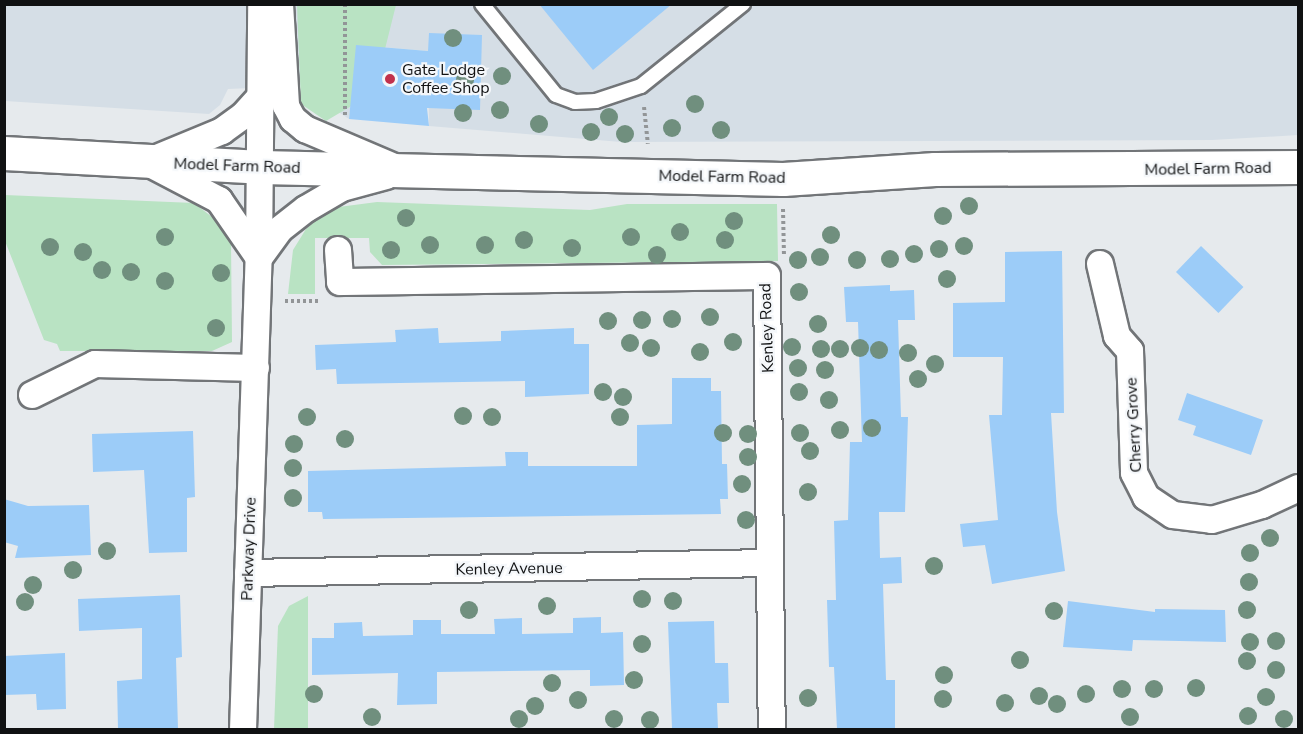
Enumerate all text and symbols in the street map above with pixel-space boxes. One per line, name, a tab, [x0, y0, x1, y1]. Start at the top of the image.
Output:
place label: Gate Lodge Coffee Shop	[402, 60, 489, 98]
marker: Gate Lodge Coffee Shop	[383, 72, 397, 86]
street label: Model Farm Road	[173, 154, 301, 178]
street label: Model Farm Road	[1144, 158, 1272, 180]
street label: Model Farm Road	[658, 166, 786, 188]
street label: Kenley Road	[756, 283, 778, 373]
street label: Cherry Grove	[1122, 377, 1146, 473]
street label: Parkway Drive	[238, 497, 260, 601]
street label: Kenley Avenue	[455, 558, 563, 580]

